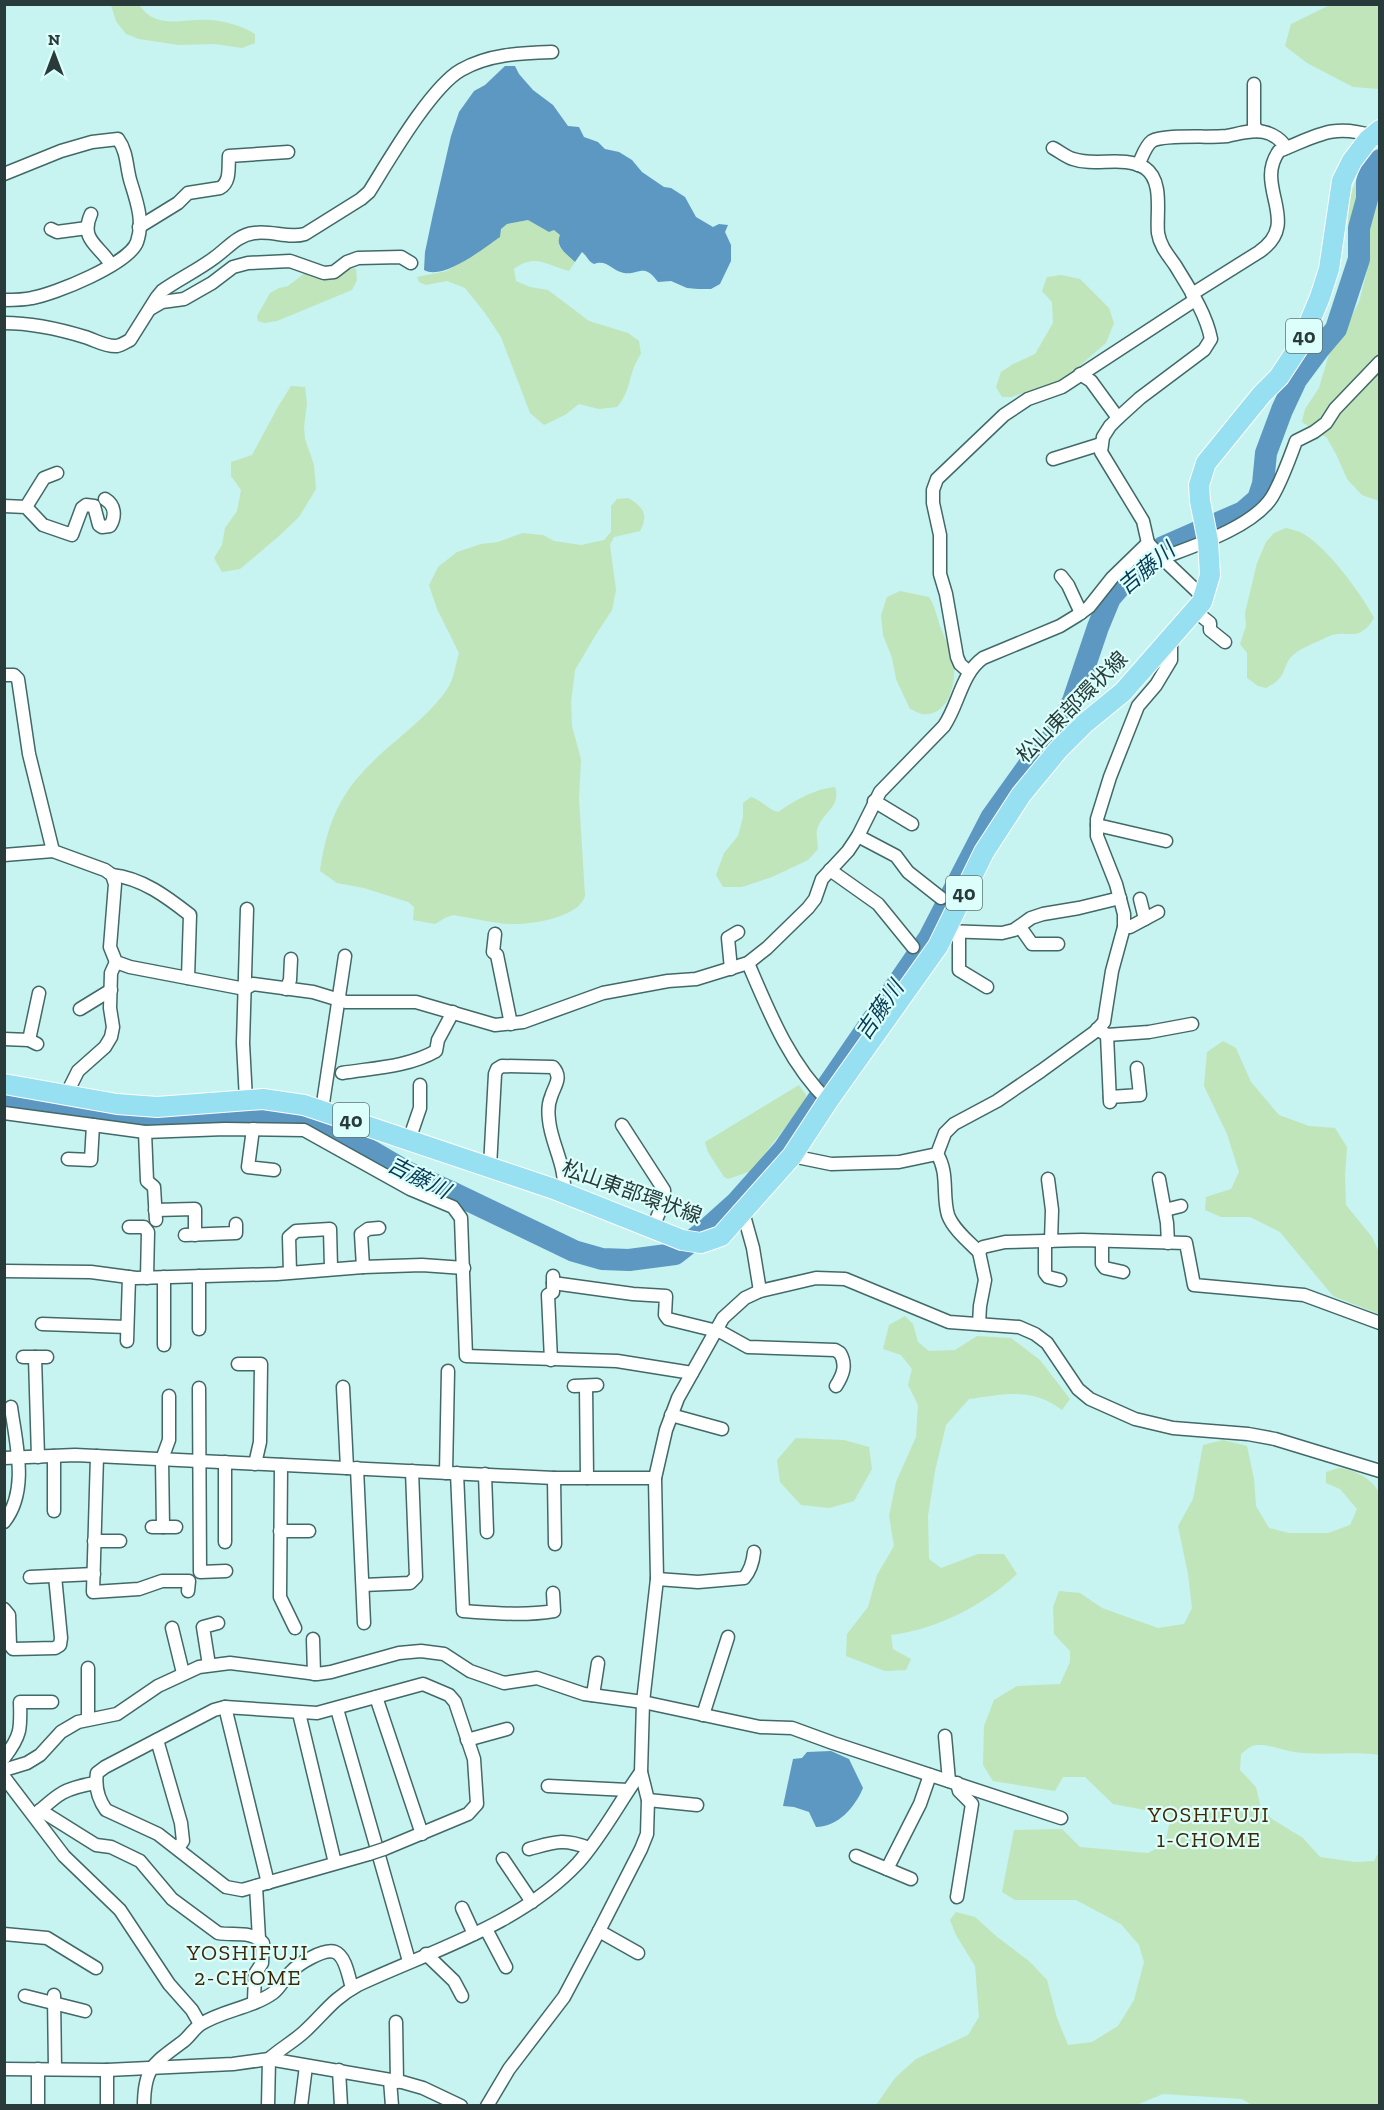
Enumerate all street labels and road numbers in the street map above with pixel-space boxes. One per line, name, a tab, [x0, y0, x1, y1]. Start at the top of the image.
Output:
road number: 40	[1286, 319, 1322, 353]
street label: 松山東部環状線	[1011, 646, 1132, 767]
road number: 40	[946, 876, 982, 910]
road number: 40	[333, 1103, 369, 1137]
street label: 松山東部環状線	[559, 1155, 706, 1228]

